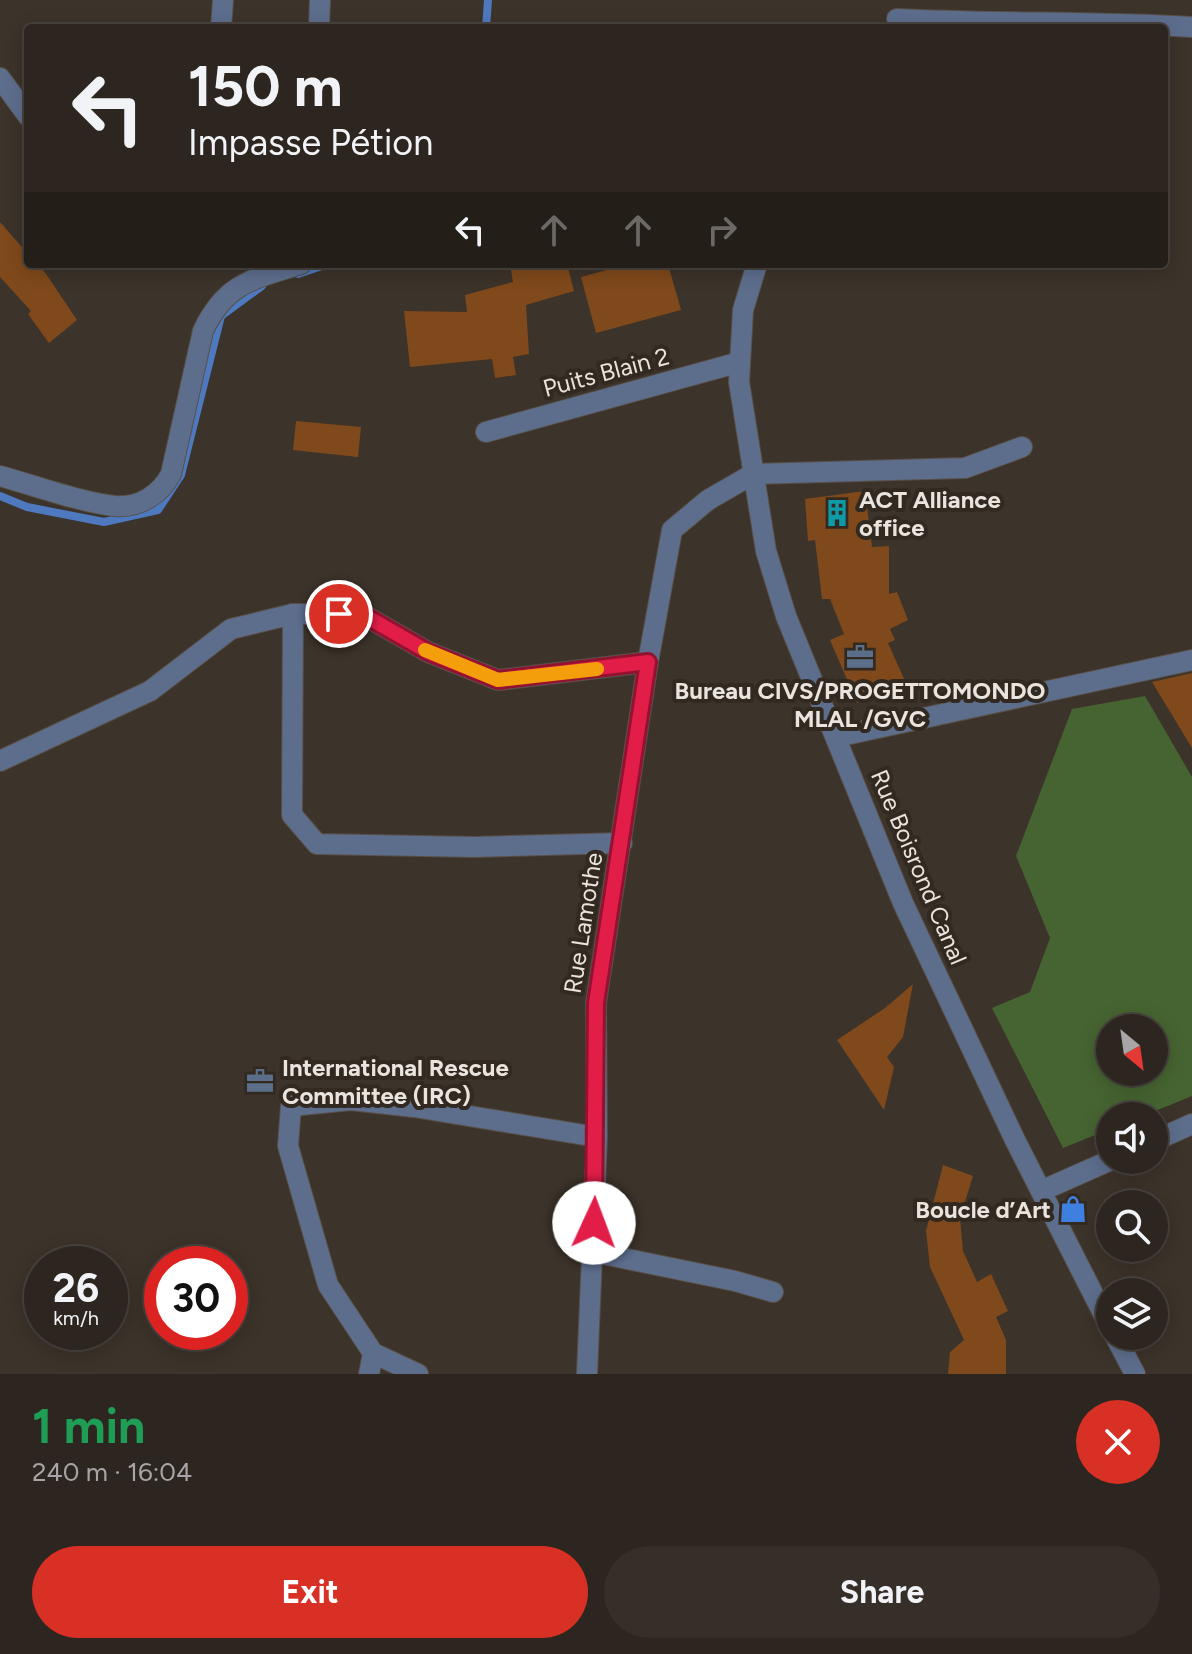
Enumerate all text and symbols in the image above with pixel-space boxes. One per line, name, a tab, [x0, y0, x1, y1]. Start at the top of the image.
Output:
text: 150 m	[188, 53, 343, 120]
icon: left	[56, 56, 160, 160]
text: Impasse Pétion	[188, 121, 433, 164]
icon: left	[448, 208, 492, 252]
icon: ahead	[532, 208, 576, 252]
icon: ahead	[616, 208, 660, 252]
icon: right	[700, 208, 744, 252]
street label: Puits Blain 2	[540, 341, 672, 403]
place label: ACT Alliance office	[859, 485, 1001, 542]
building icon: ACT Alliance office	[822, 498, 852, 528]
pin	[305, 580, 373, 648]
icon: arrive	[317, 592, 361, 636]
office icon: Bureau CIVS/PROGETTOMONDO MLAL /GVC	[845, 642, 875, 672]
place label: Bureau CIVS/PROGETTOMONDO MLAL /GVC	[675, 676, 1046, 733]
street label: Rue Boisrond Canal	[865, 765, 973, 969]
street label: Rue Lamothe	[558, 851, 608, 995]
north arrow	[1096, 1014, 1168, 1086]
map controls	[1096, 1014, 1168, 1350]
place label: International Rescue Committee (IRC)	[282, 1053, 509, 1110]
office icon: International Rescue Committee (IRC)	[245, 1066, 275, 1096]
button: sound	[1096, 1102, 1168, 1174]
position arrow	[552, 1181, 636, 1265]
button: search	[1096, 1190, 1168, 1262]
shop icon: Boucle d’Art	[1058, 1194, 1088, 1224]
place label: Boucle d’Art	[915, 1195, 1051, 1224]
speed limit sign: 30	[144, 1246, 248, 1350]
text: 26	[53, 1264, 99, 1312]
button: layers	[1096, 1278, 1168, 1350]
text: km/h	[53, 1306, 99, 1330]
text: 1 min	[32, 1397, 145, 1455]
button: close	[1076, 1400, 1160, 1484]
text: 240 m · 16:04	[32, 1456, 192, 1488]
button: Exit	[32, 1546, 588, 1638]
button: Share	[604, 1546, 1160, 1638]

